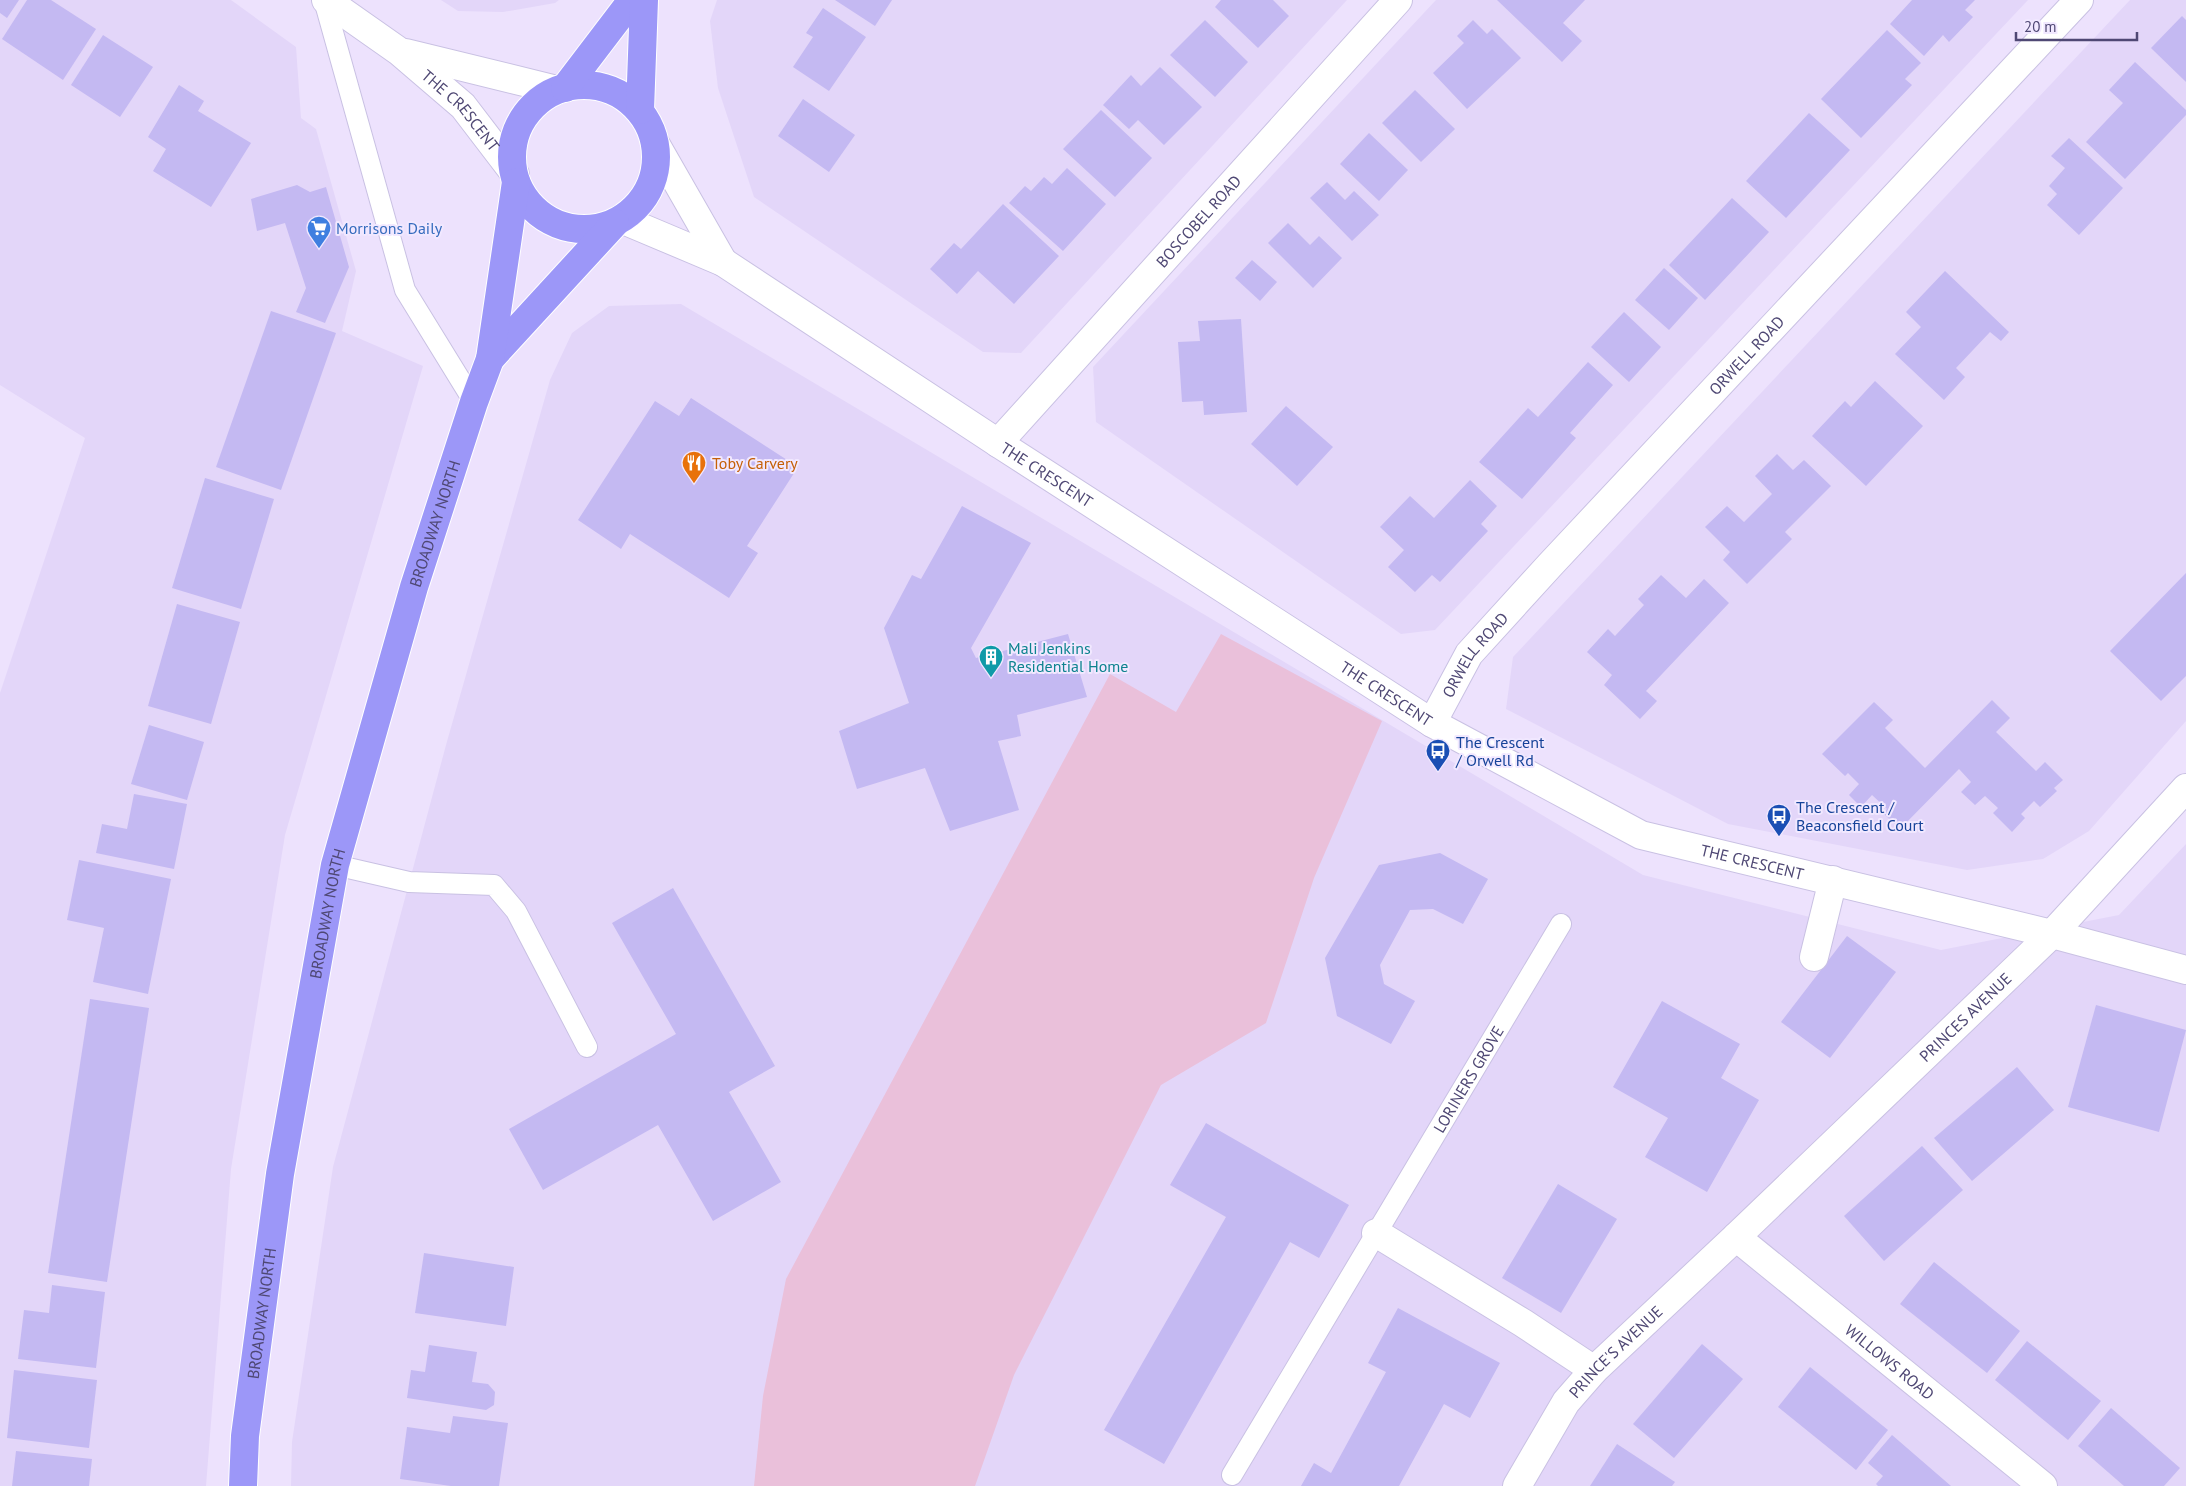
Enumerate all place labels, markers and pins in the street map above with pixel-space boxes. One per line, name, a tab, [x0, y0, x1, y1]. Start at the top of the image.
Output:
supermarket icon: Morrisons Daily	[306, 215, 332, 249]
place label: Morrisons Daily	[336, 218, 443, 238]
restaurant icon: Toby Carvery	[681, 450, 707, 484]
place label: Toby Carvery	[712, 453, 798, 473]
place label: Mali Jenkins Residential Home	[1008, 638, 1128, 676]
building icon: Mali Jenkins Residential Home	[978, 644, 1004, 678]
place label: The Crescent / Orwell Rd	[1455, 732, 1545, 770]
bus stop icon: The Crescent / Orwell Rd	[1425, 738, 1451, 772]
place label: The Crescent / Beaconsfield Court	[1796, 797, 1924, 835]
bus stop icon: The Crescent / Beaconsfield Court	[1766, 803, 1792, 837]

